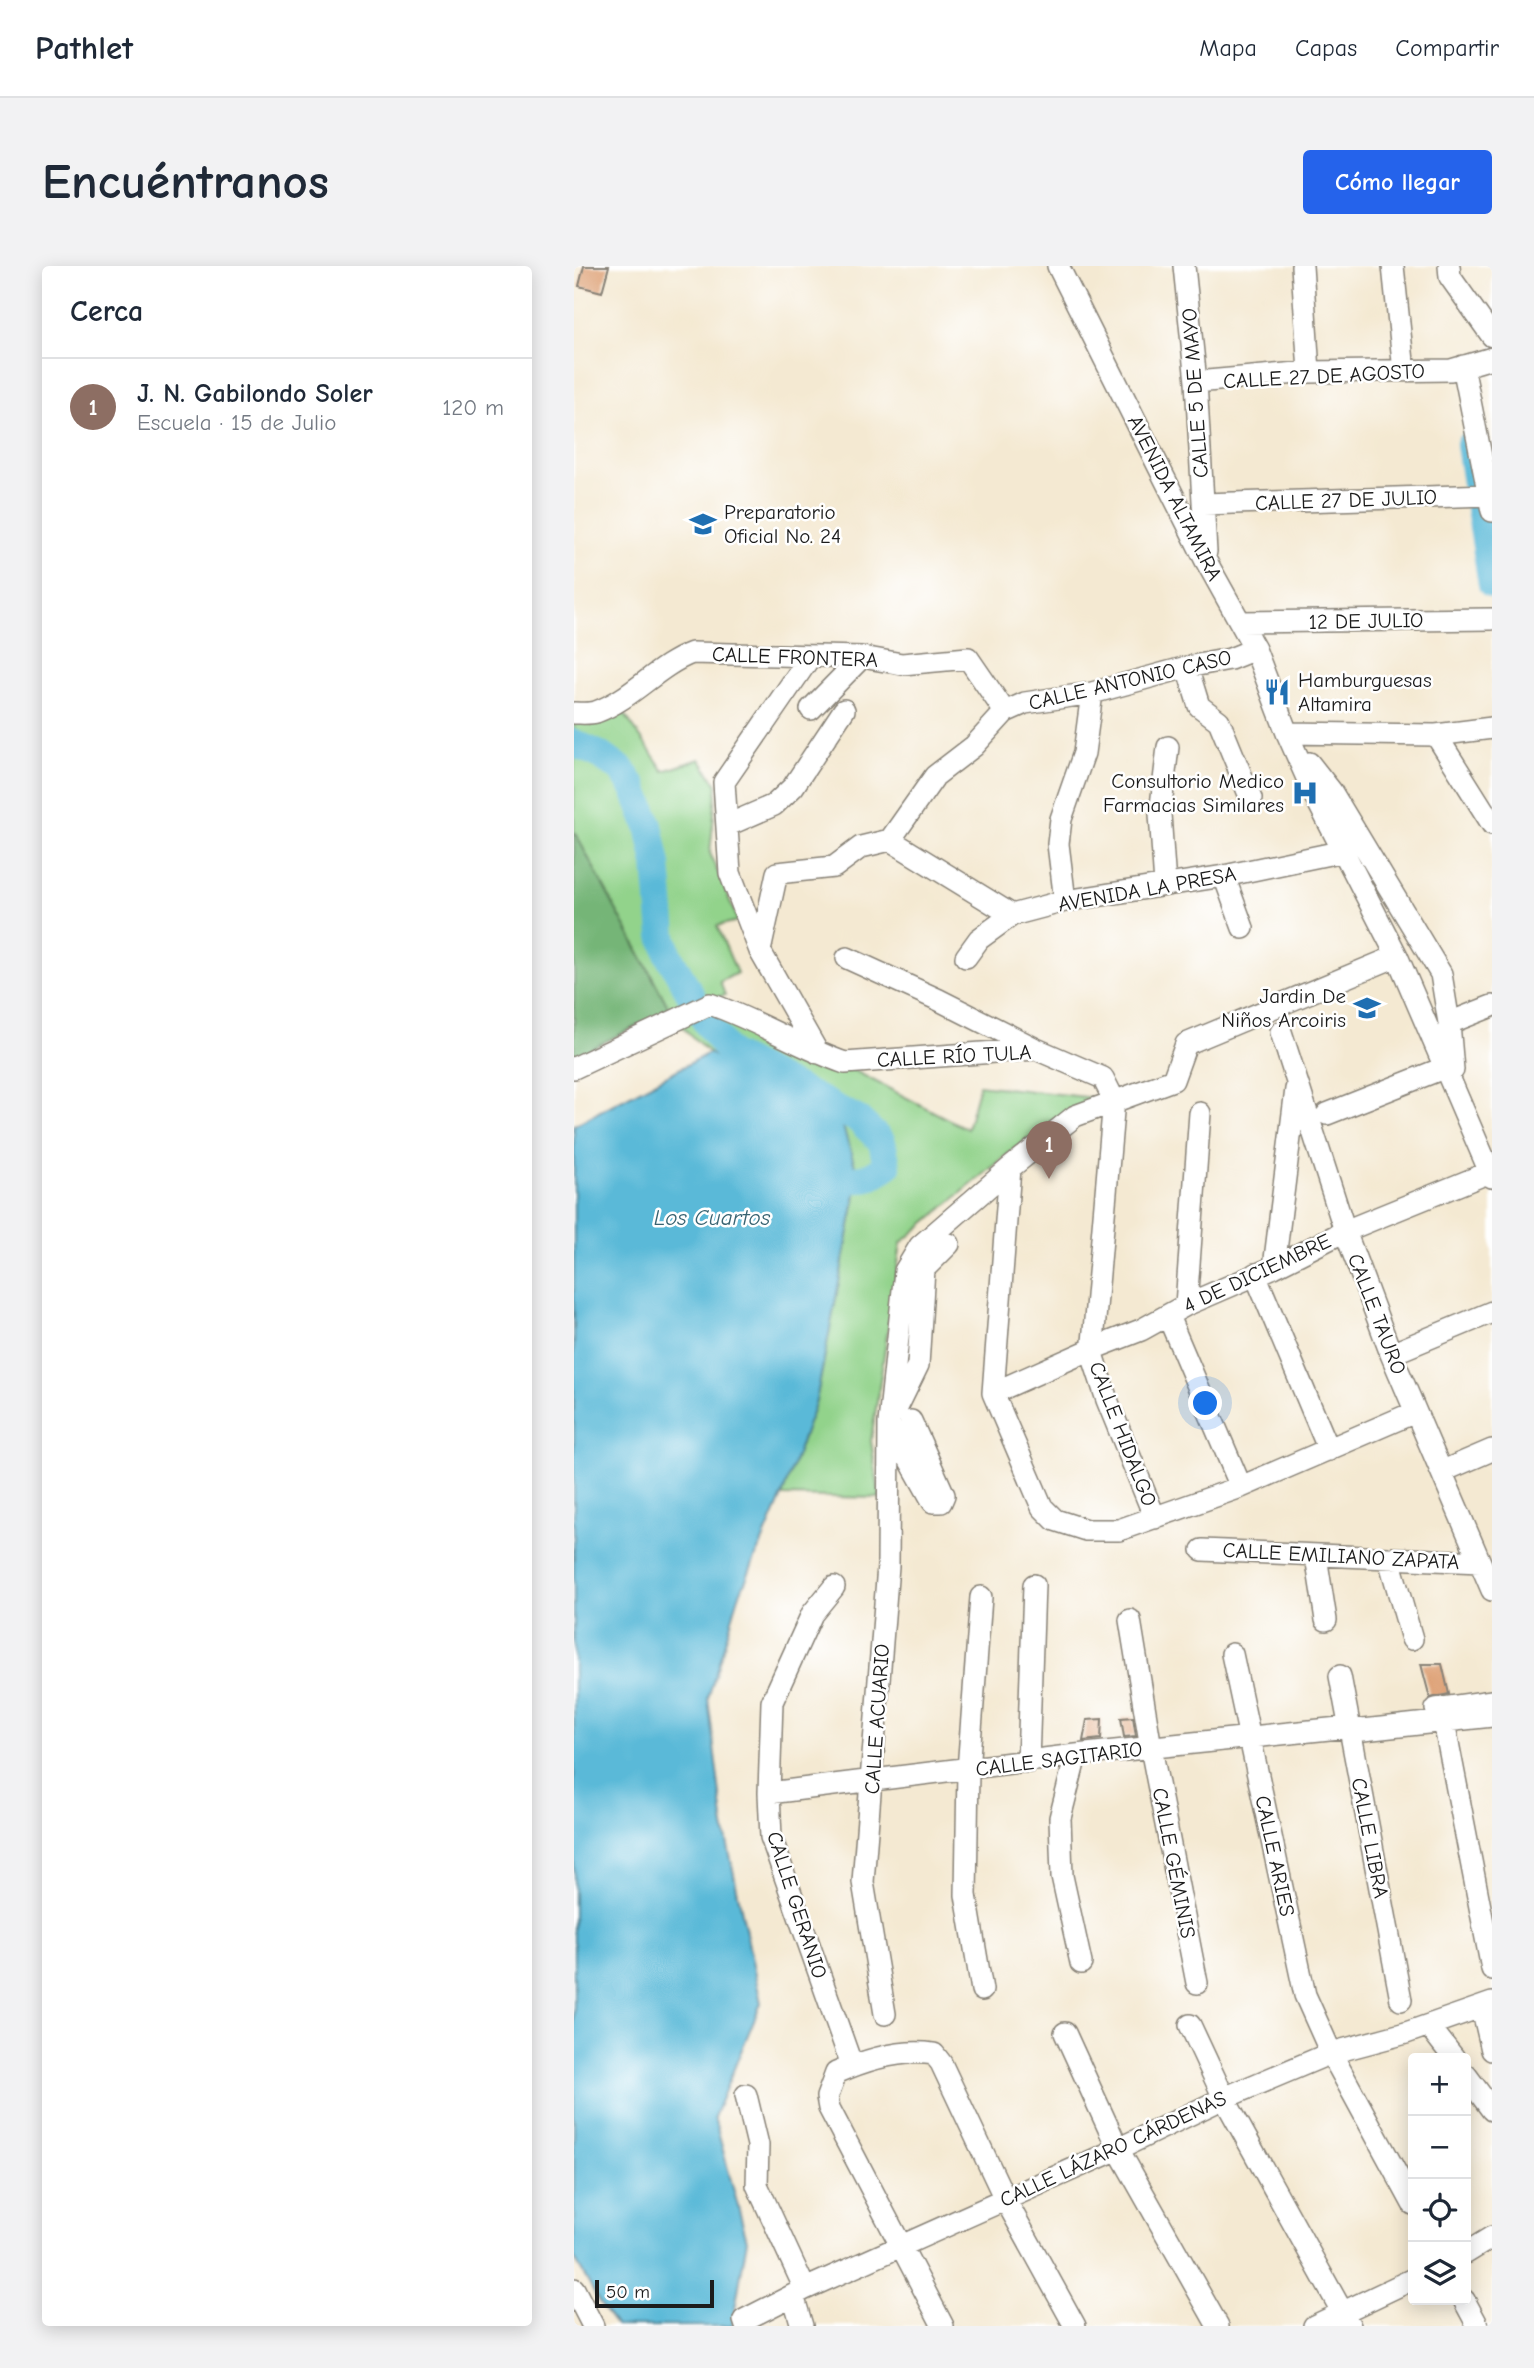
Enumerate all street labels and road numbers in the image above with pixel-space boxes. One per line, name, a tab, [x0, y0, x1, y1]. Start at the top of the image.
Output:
street label: CALLE 5 DE MAYO	[1177, 307, 1213, 479]
street label: CALLE 27 DE AGOSTO	[1222, 359, 1426, 393]
street label: AVENIDA ALTAMIRA	[1123, 411, 1227, 585]
street label: CALLE 27 DE JULIO	[1255, 485, 1437, 515]
street label: 12 DE JULIO	[1308, 608, 1424, 634]
street label: CALLE FRONTERA	[712, 642, 878, 672]
street label: CALLE ANTONIO CASO	[1026, 645, 1234, 715]
street label: AVENIDA LA PRESA	[1056, 862, 1238, 916]
street label: CALLE RÍO TULA	[876, 1040, 1032, 1072]
street label: 4 DE DICIEMBRE	[1179, 1228, 1335, 1318]
street label: CALLE TAURO	[1343, 1250, 1411, 1378]
street label: CALLE HIDALGO	[1084, 1358, 1162, 1510]
street label: CALLE EMILIANO ZAPATA	[1222, 1538, 1460, 1574]
street label: CALLE ACUARIO	[860, 1643, 894, 1795]
street label: CALLE SAGITARIO	[974, 1737, 1144, 1781]
street label: CALLE LIBRA	[1347, 1776, 1393, 1900]
street label: CALLE GÉMINIS	[1148, 1786, 1200, 1940]
street label: CALLE ARIES	[1250, 1793, 1300, 1919]
street label: CALLE GERANIO	[762, 1828, 832, 1982]
street label: CALLE LÁZARO CÁRDENAS	[996, 2086, 1230, 2212]

